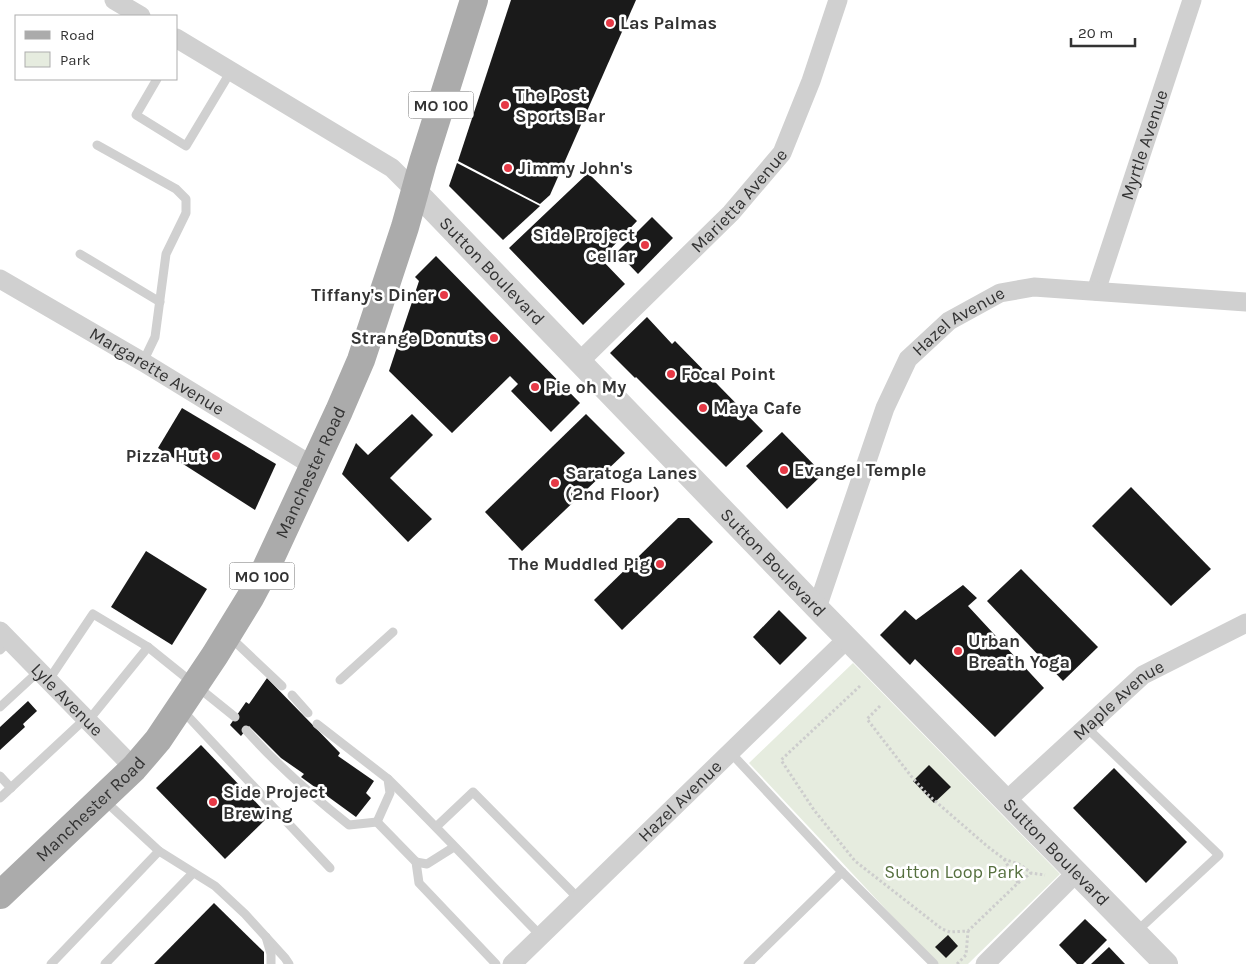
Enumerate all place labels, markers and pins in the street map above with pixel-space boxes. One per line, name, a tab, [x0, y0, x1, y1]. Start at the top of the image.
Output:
place label: Las Palmas	[620, 12, 717, 34]
marker: Las Palmas	[604, 17, 616, 29]
place label: The Post Sports Bar	[515, 84, 605, 127]
marker: The Post Sports Bar	[499, 99, 511, 111]
place label: Jimmy John's	[518, 157, 633, 179]
marker: Jimmy John's	[502, 162, 514, 174]
place label: Side Project Cellar	[533, 224, 635, 267]
marker: Side Project Cellar	[639, 239, 651, 251]
place label: Tiffany's Diner	[311, 284, 434, 306]
marker: Tiffany's Diner	[438, 289, 450, 301]
place label: Strange Donuts	[350, 327, 484, 349]
marker: Strange Donuts	[488, 332, 500, 344]
place label: Focal Point	[681, 363, 775, 385]
marker: Focal Point	[665, 368, 677, 380]
place label: Pie oh My	[545, 376, 626, 398]
marker: Pie oh My	[529, 381, 541, 393]
place label: Maya Cafe	[713, 397, 802, 419]
marker: Maya Cafe	[697, 402, 709, 414]
place label: Pizza Hut	[126, 445, 206, 467]
marker: Pizza Hut	[210, 450, 222, 462]
place label: Evangel Temple	[794, 459, 926, 481]
place label: Saratoga Lanes (2nd Floor)	[565, 462, 697, 505]
marker: Evangel Temple	[778, 464, 790, 476]
marker: Saratoga Lanes (2nd Floor)	[549, 477, 561, 489]
place label: The Muddled Pig	[509, 553, 651, 575]
marker: The Muddled Pig	[654, 558, 666, 570]
place label: Urban Breath Yoga	[968, 630, 1070, 673]
marker: Urban Breath Yoga	[952, 645, 964, 657]
place label: Side Project Brewing	[223, 781, 325, 824]
marker: Side Project Brewing	[207, 796, 219, 808]

